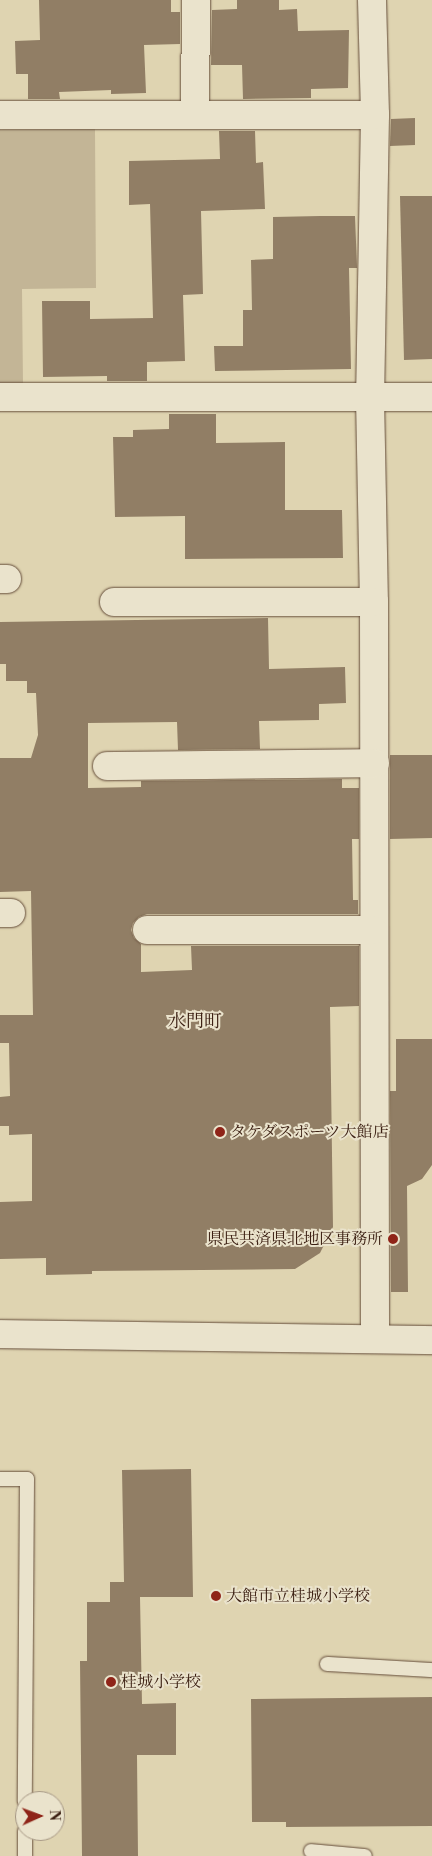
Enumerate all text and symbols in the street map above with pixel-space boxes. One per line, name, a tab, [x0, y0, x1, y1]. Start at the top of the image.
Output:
district label: 水門町	[168, 1011, 222, 1033]
place label: タケダスポーツ大館店	[230, 1122, 390, 1142]
marker: タケダスポーツ大館店	[214, 1126, 226, 1138]
place label: 県民共済県北地区事務所	[207, 1229, 383, 1249]
marker: 県民共済県北地区事務所	[387, 1233, 399, 1245]
place label: 大館市立桂城小学校	[226, 1586, 370, 1606]
marker: 大館市立桂城小学校	[210, 1590, 222, 1602]
place label: 桂城小学校	[121, 1672, 201, 1692]
marker: 桂城小学校	[105, 1676, 117, 1688]
north arrow	[15, 1791, 65, 1841]
text: N	[45, 1810, 63, 1821]

